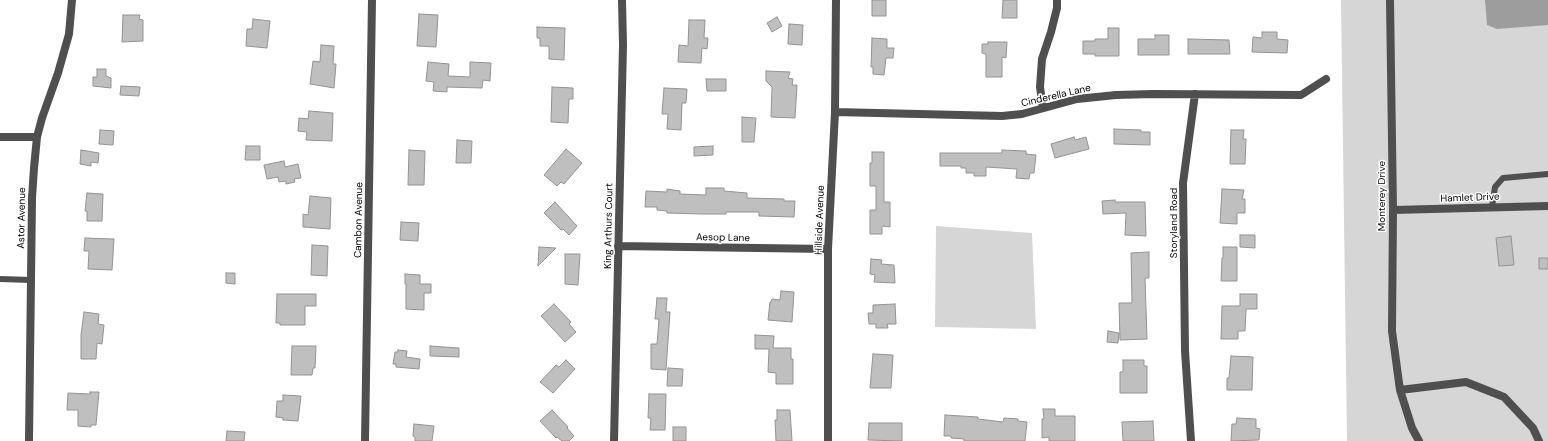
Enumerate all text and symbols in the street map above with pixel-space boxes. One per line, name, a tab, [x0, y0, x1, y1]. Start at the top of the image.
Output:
street label: Cinderella Lane	[1020, 82, 1092, 110]
street label: Monterey Drive	[1376, 161, 1388, 231]
street label: Cambon Avenue	[352, 182, 366, 258]
street label: King Arthurs Court	[602, 183, 616, 269]
street label: Hillside Avenue	[813, 185, 827, 255]
street label: Astor Avenue	[15, 187, 29, 249]
street label: Storyland Road	[1168, 188, 1180, 258]
street label: Hamlet Drive	[1440, 191, 1500, 205]
street label: Aesop Lane	[696, 232, 750, 244]

